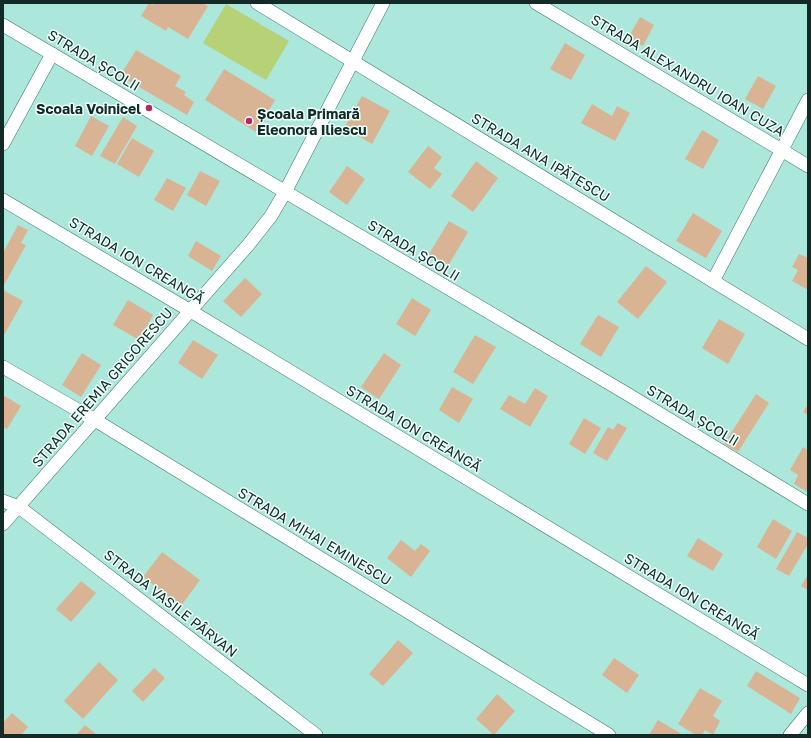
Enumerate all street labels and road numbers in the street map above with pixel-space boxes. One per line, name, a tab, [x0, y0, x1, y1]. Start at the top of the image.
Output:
street label: STRADA ALEXANDRU IOAN CUZA	[588, 10, 788, 140]
street label: STRADA ȘCOLII	[45, 26, 143, 94]
street label: STRADA ANA IPĂTESCU	[469, 109, 613, 205]
street label: STRADA ION CREANGĂ	[67, 213, 208, 307]
street label: STRADA ȘCOLII	[365, 216, 463, 284]
street label: STRADA EREMIA GRIGORESCU	[28, 304, 176, 470]
street label: STRADA ION CREANGĂ	[344, 381, 485, 475]
street label: STRADA ȘCOLII	[644, 381, 742, 449]
street label: STRADA MIHAI EMINESCU	[235, 483, 395, 589]
street label: STRADA VASILE PÂRVAN	[101, 546, 241, 660]
street label: STRADA ION CREANGĂ	[622, 549, 763, 643]

